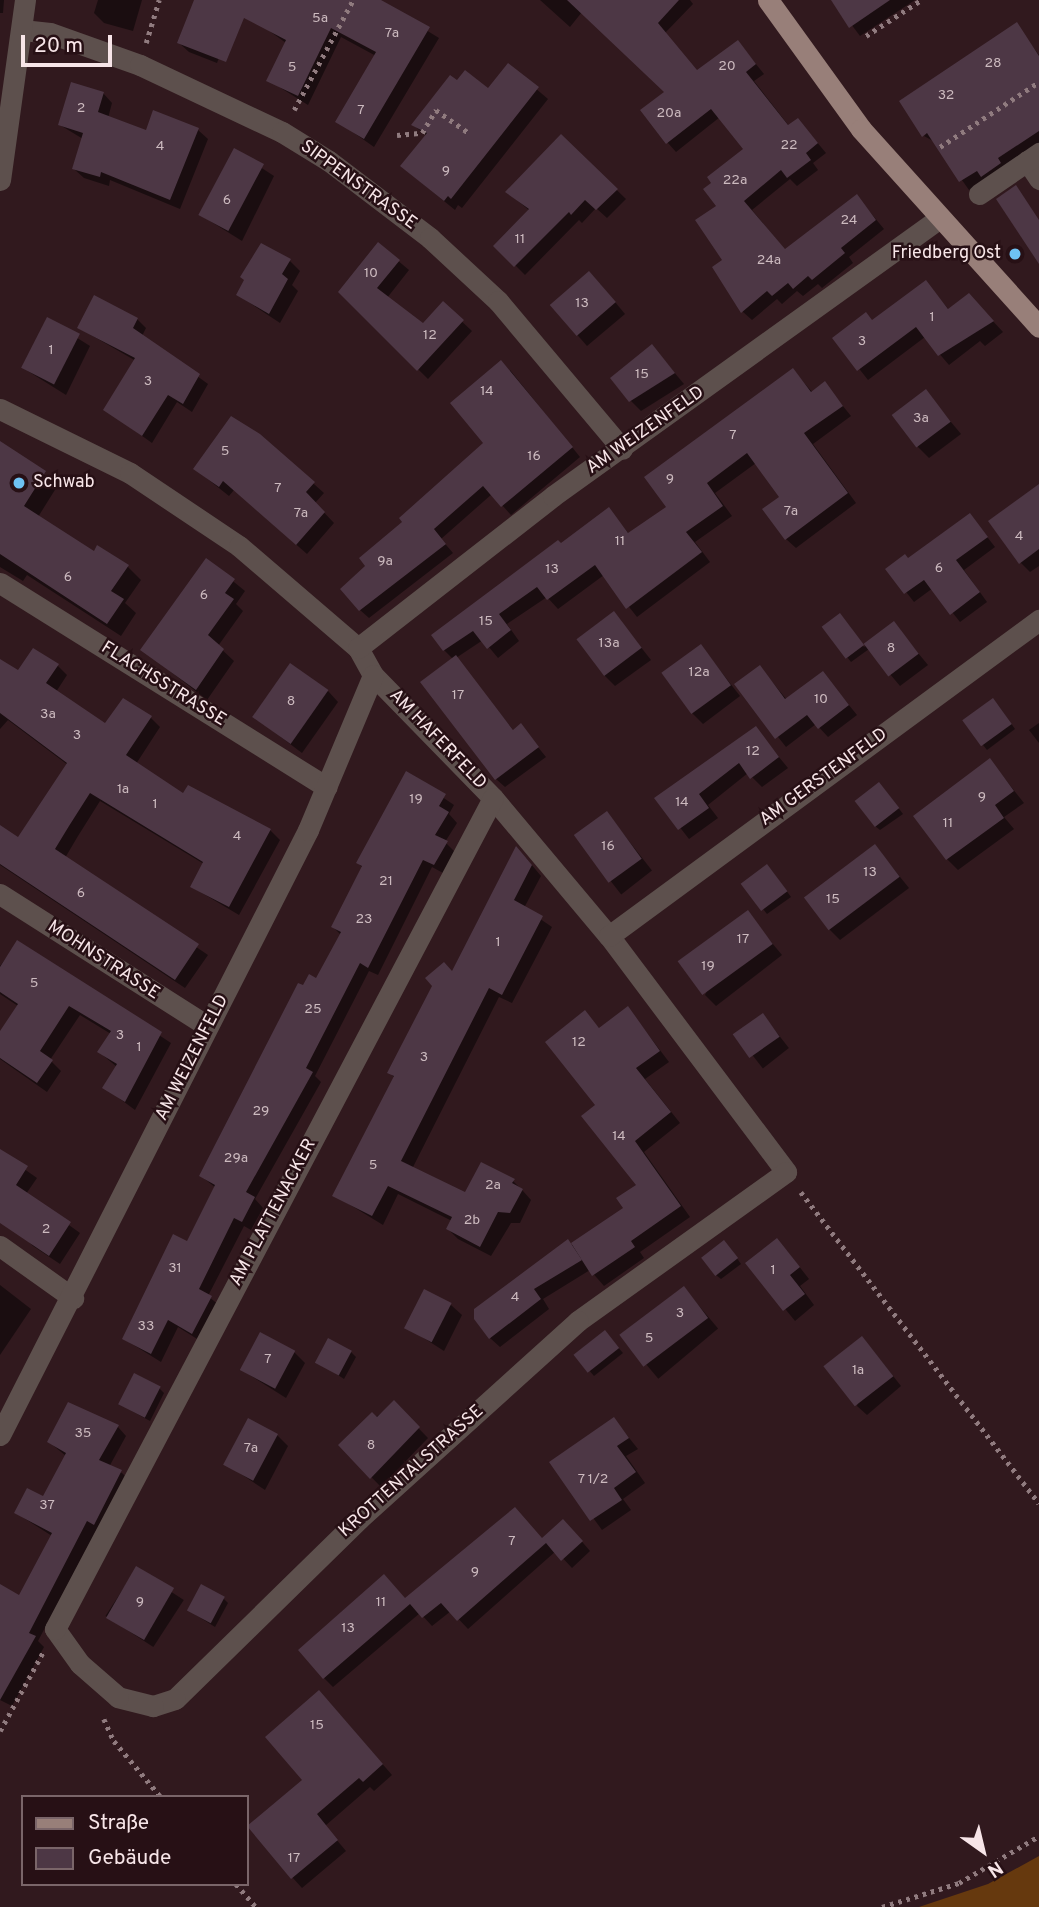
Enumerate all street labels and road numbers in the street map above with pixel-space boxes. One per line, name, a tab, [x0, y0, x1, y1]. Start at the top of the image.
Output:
street label: SIPPENSTRASSE	[296, 137, 420, 235]
street label: AM WEIZENFELD	[583, 382, 709, 480]
street label: FLACHSSTRASSE	[96, 638, 230, 732]
street label: AM HAFERFELD	[384, 686, 490, 794]
street label: AM GERSTENFELD	[756, 724, 892, 832]
street label: MOHNSTRASSE	[43, 917, 163, 1005]
street label: AM WEIZENFELD	[152, 991, 234, 1125]
street label: AM PLATTENACKER	[226, 1136, 322, 1290]
street label: KROTTENTALSTRASSE	[335, 1401, 489, 1543]

